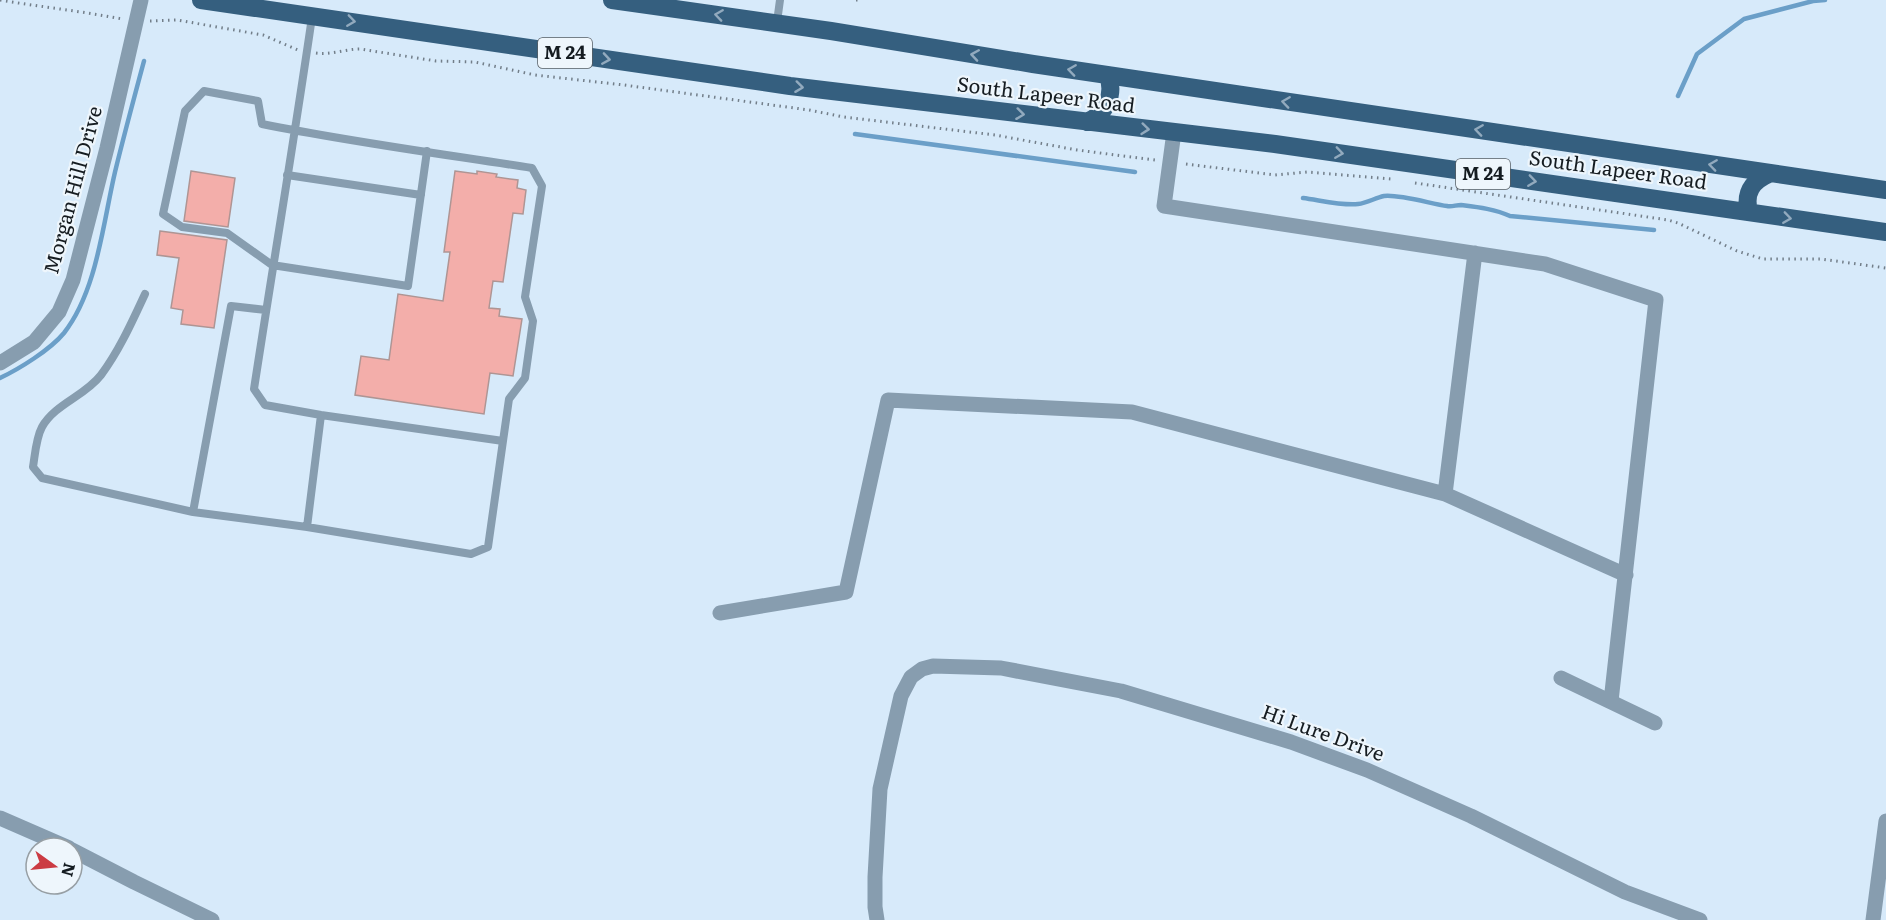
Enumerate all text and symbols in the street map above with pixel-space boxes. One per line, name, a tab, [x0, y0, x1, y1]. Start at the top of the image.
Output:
one-way arrow	[715, 10, 724, 22]
one-way arrow	[347, 15, 356, 27]
road number: M 24	[538, 38, 592, 68]
one-way arrow	[970, 49, 980, 62]
one-way arrow	[602, 53, 611, 65]
one-way arrow	[1068, 65, 1077, 77]
street label: South Lapeer Road	[955, 67, 1137, 119]
one-way arrow	[795, 81, 804, 93]
one-way arrow	[1281, 96, 1291, 108]
street label: Morgan Hill Drive	[34, 102, 108, 277]
one-way arrow	[1015, 108, 1024, 120]
one-way arrow	[1141, 122, 1150, 135]
one-way arrow	[1474, 125, 1483, 137]
street label: South Lapeer Road	[1527, 141, 1709, 195]
one-way arrow	[1334, 146, 1343, 158]
road number: M 24	[1456, 159, 1510, 189]
one-way arrow	[1709, 159, 1718, 171]
one-way arrow	[1527, 174, 1536, 186]
one-way arrow	[1782, 211, 1792, 223]
street label: Hi Lure Drive	[1258, 695, 1389, 767]
north arrow	[24, 836, 84, 896]
text: N	[56, 861, 83, 880]

